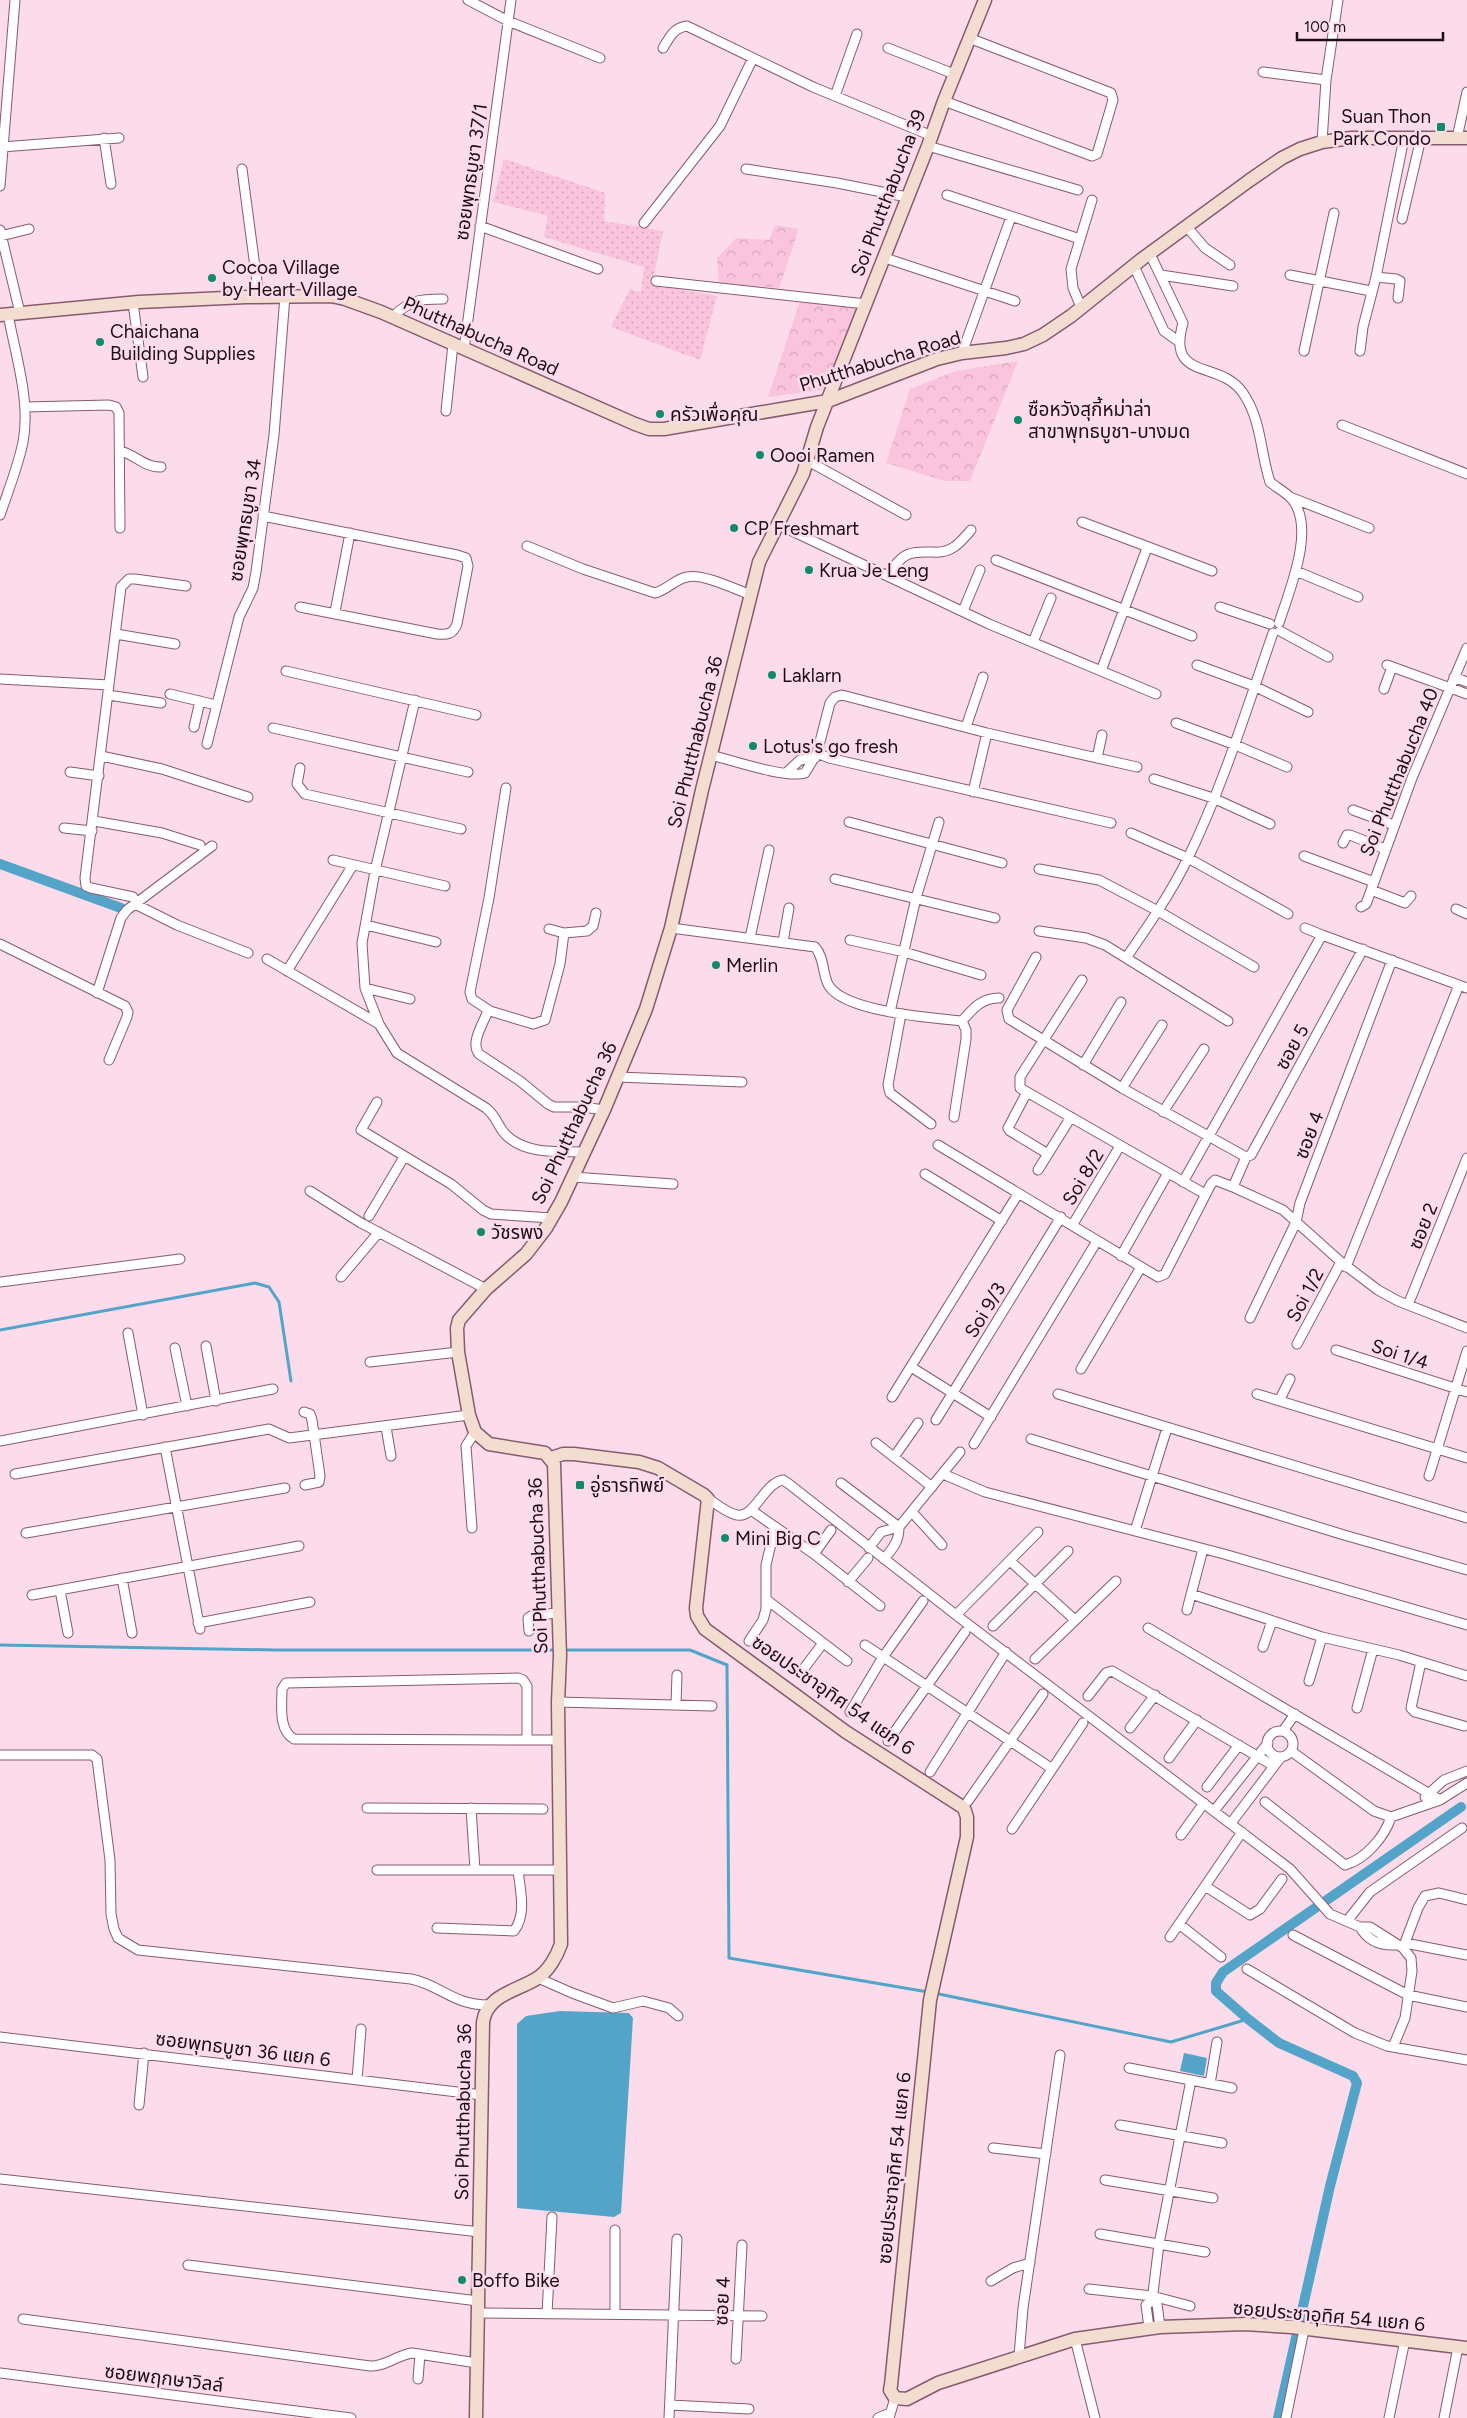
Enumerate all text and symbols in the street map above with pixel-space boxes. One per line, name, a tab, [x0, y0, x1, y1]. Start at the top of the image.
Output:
scale bar	[1297, 10, 1443, 42]
text: 100 m	[1304, 18, 1346, 36]
street label: ซอยพุทธบูชา 37/1	[450, 102, 493, 242]
place label: Suan Thon Park Condo	[1333, 105, 1431, 150]
street label: Soi Phutthabucha 39	[846, 106, 930, 280]
marker: Suan Thon Park Condo	[1435, 121, 1447, 133]
place label: Cocoa Village by Heart Village	[222, 256, 357, 301]
marker: Cocoa Village by Heart Village	[206, 272, 218, 284]
street label: Phutthabucha Road	[400, 291, 562, 381]
place label: Chaichana Building Supplies	[110, 320, 255, 365]
street label: Phutthabucha Road	[796, 326, 964, 396]
marker: Chaichana Building Supplies	[94, 336, 106, 348]
place label: ซือหวังสุกี้หม่าล่า สาขาพุทธบูชา-บางมด	[1028, 396, 1190, 444]
place label: ครัวเพื่อคุณ	[670, 401, 759, 426]
marker: ครัวเพื่อคุณ	[654, 408, 666, 420]
marker: ซือหวังสุกี้หม่าล่า สาขาพุทธบูชา-บางมด	[1012, 414, 1024, 426]
place label: Oooi Ramen	[770, 444, 875, 467]
marker: Oooi Ramen	[754, 449, 766, 461]
street label: ซอยพุทธบูชา 34	[224, 457, 267, 583]
place label: CP Freshmart	[744, 517, 859, 540]
marker: CP Freshmart	[728, 522, 740, 534]
place label: Krua Je Leng	[819, 559, 929, 582]
marker: Krua Je Leng	[803, 564, 815, 576]
street label: Soi Phutthabucha 36	[662, 653, 728, 831]
place label: Laklarn	[782, 664, 842, 687]
marker: Laklarn	[766, 669, 778, 681]
street label: Soi Phutthabucha 40	[1355, 684, 1443, 860]
place label: Lotus's go fresh	[763, 735, 898, 758]
marker: Lotus's go fresh	[747, 740, 759, 752]
place label: Merlin	[726, 954, 778, 977]
marker: Merlin	[710, 959, 722, 971]
street label: ซอย 5	[1270, 1020, 1314, 1074]
street label: Soi Phutthabucha 36	[526, 1038, 622, 1208]
street label: ซอย 4	[1289, 1108, 1329, 1162]
street label: Soi 8/2	[1057, 1145, 1109, 1209]
street label: ซอย 2	[1403, 1199, 1443, 1253]
place label: วัชรพง	[491, 1221, 543, 1244]
marker: วัชรพง	[475, 1226, 487, 1238]
street label: Soi 1/2	[1281, 1264, 1329, 1326]
street label: Soi 9/3	[960, 1278, 1010, 1342]
street label: Soi 1/4	[1368, 1334, 1432, 1374]
place label: อู่ธารทิพย์	[590, 1474, 664, 1498]
street label: Soi Phutthabucha 36	[523, 1477, 553, 1655]
marker: อู่ธารทิพย์	[574, 1479, 586, 1491]
place label: Mini Big C	[735, 1527, 821, 1550]
marker: Mini Big C	[719, 1532, 731, 1544]
street label: ซอยประชาอุทิศ 54 แยก 6	[747, 1630, 919, 1760]
street label: Soi Phutthabucha 36	[450, 2023, 476, 2201]
street label: ซอยพุทธบูชา 36 แยก 6	[154, 2027, 332, 2072]
street label: ซอยประชาอุทิศ 54 แยก 6	[872, 2071, 916, 2265]
place label: Boffo Bike	[472, 2269, 560, 2292]
marker: Boffo Bike	[456, 2274, 468, 2286]
street label: ซอย 4	[709, 2276, 735, 2326]
street label: ซอยประชาอุทิศ 54 แยก 6	[1232, 2296, 1426, 2336]
street label: ซอยพฤกษาวิลล์	[103, 2359, 225, 2397]

